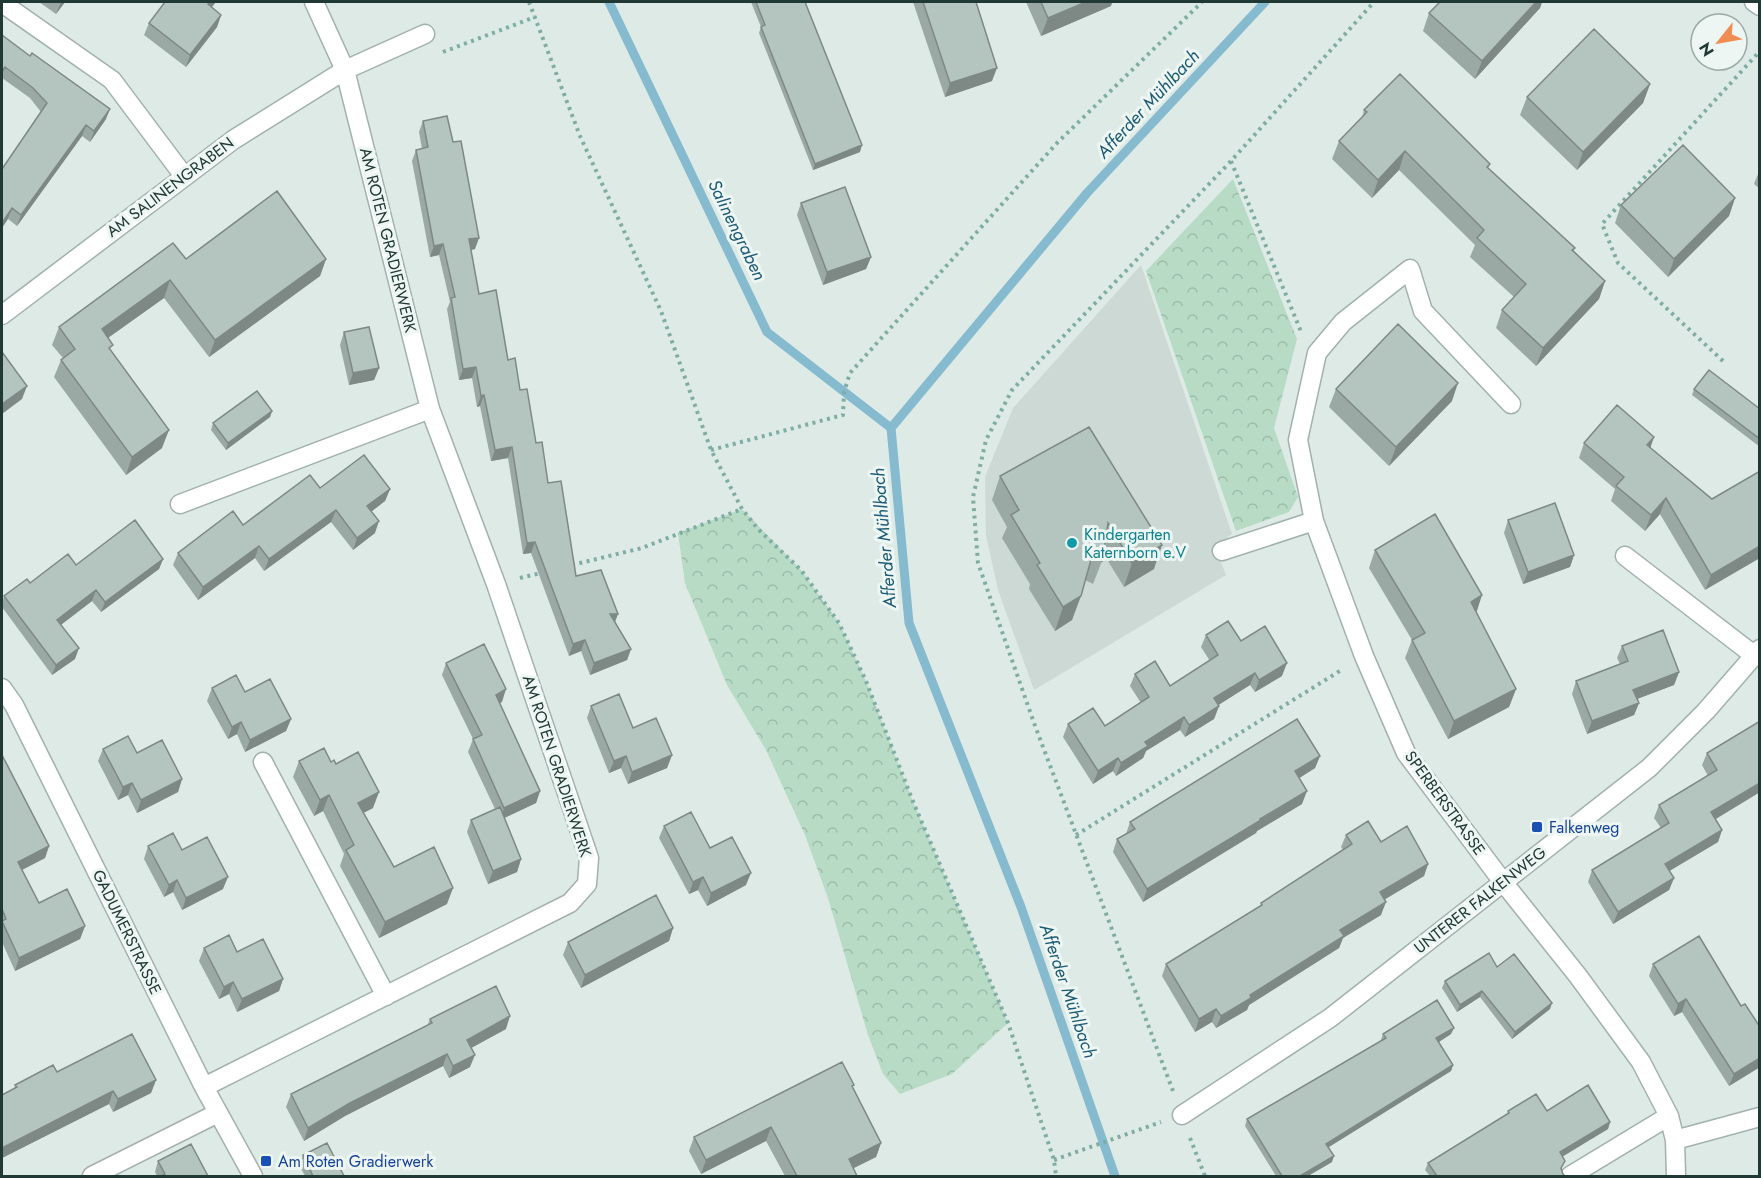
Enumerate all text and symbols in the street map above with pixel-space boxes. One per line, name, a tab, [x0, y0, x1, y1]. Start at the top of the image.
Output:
north arrow	[1689, 12, 1749, 72]
text: N	[1693, 38, 1720, 61]
water label: Afferder Mühlbach	[1090, 44, 1206, 165]
street label: AM SALINENGRABEN	[101, 131, 239, 243]
street label: AM ROTEN GRADIERWERK	[354, 145, 422, 335]
water label: Salinengraben	[701, 175, 773, 285]
water label: Afferder Mühlbach	[865, 467, 903, 610]
place label: Kindergarten Katernborn e.V	[1084, 523, 1186, 564]
marker: Kindergarten Katernborn e.V	[1065, 536, 1079, 550]
street label: AM ROTEN GRADIERWERK	[517, 672, 597, 860]
street label: SPERBERSTRASSE	[1399, 746, 1491, 860]
place label: Falkenweg	[1549, 816, 1619, 839]
marker: Falkenweg	[1530, 820, 1544, 834]
street label: UNTERER FALKENWEG	[1409, 841, 1551, 959]
street label: GADUMERSTRASSE	[87, 866, 167, 998]
water label: Afferder Mühlbach	[1032, 919, 1103, 1062]
place label: Am Roten Gradierwerk	[278, 1150, 434, 1173]
marker: Am Roten Gradierwerk	[259, 1154, 273, 1168]

